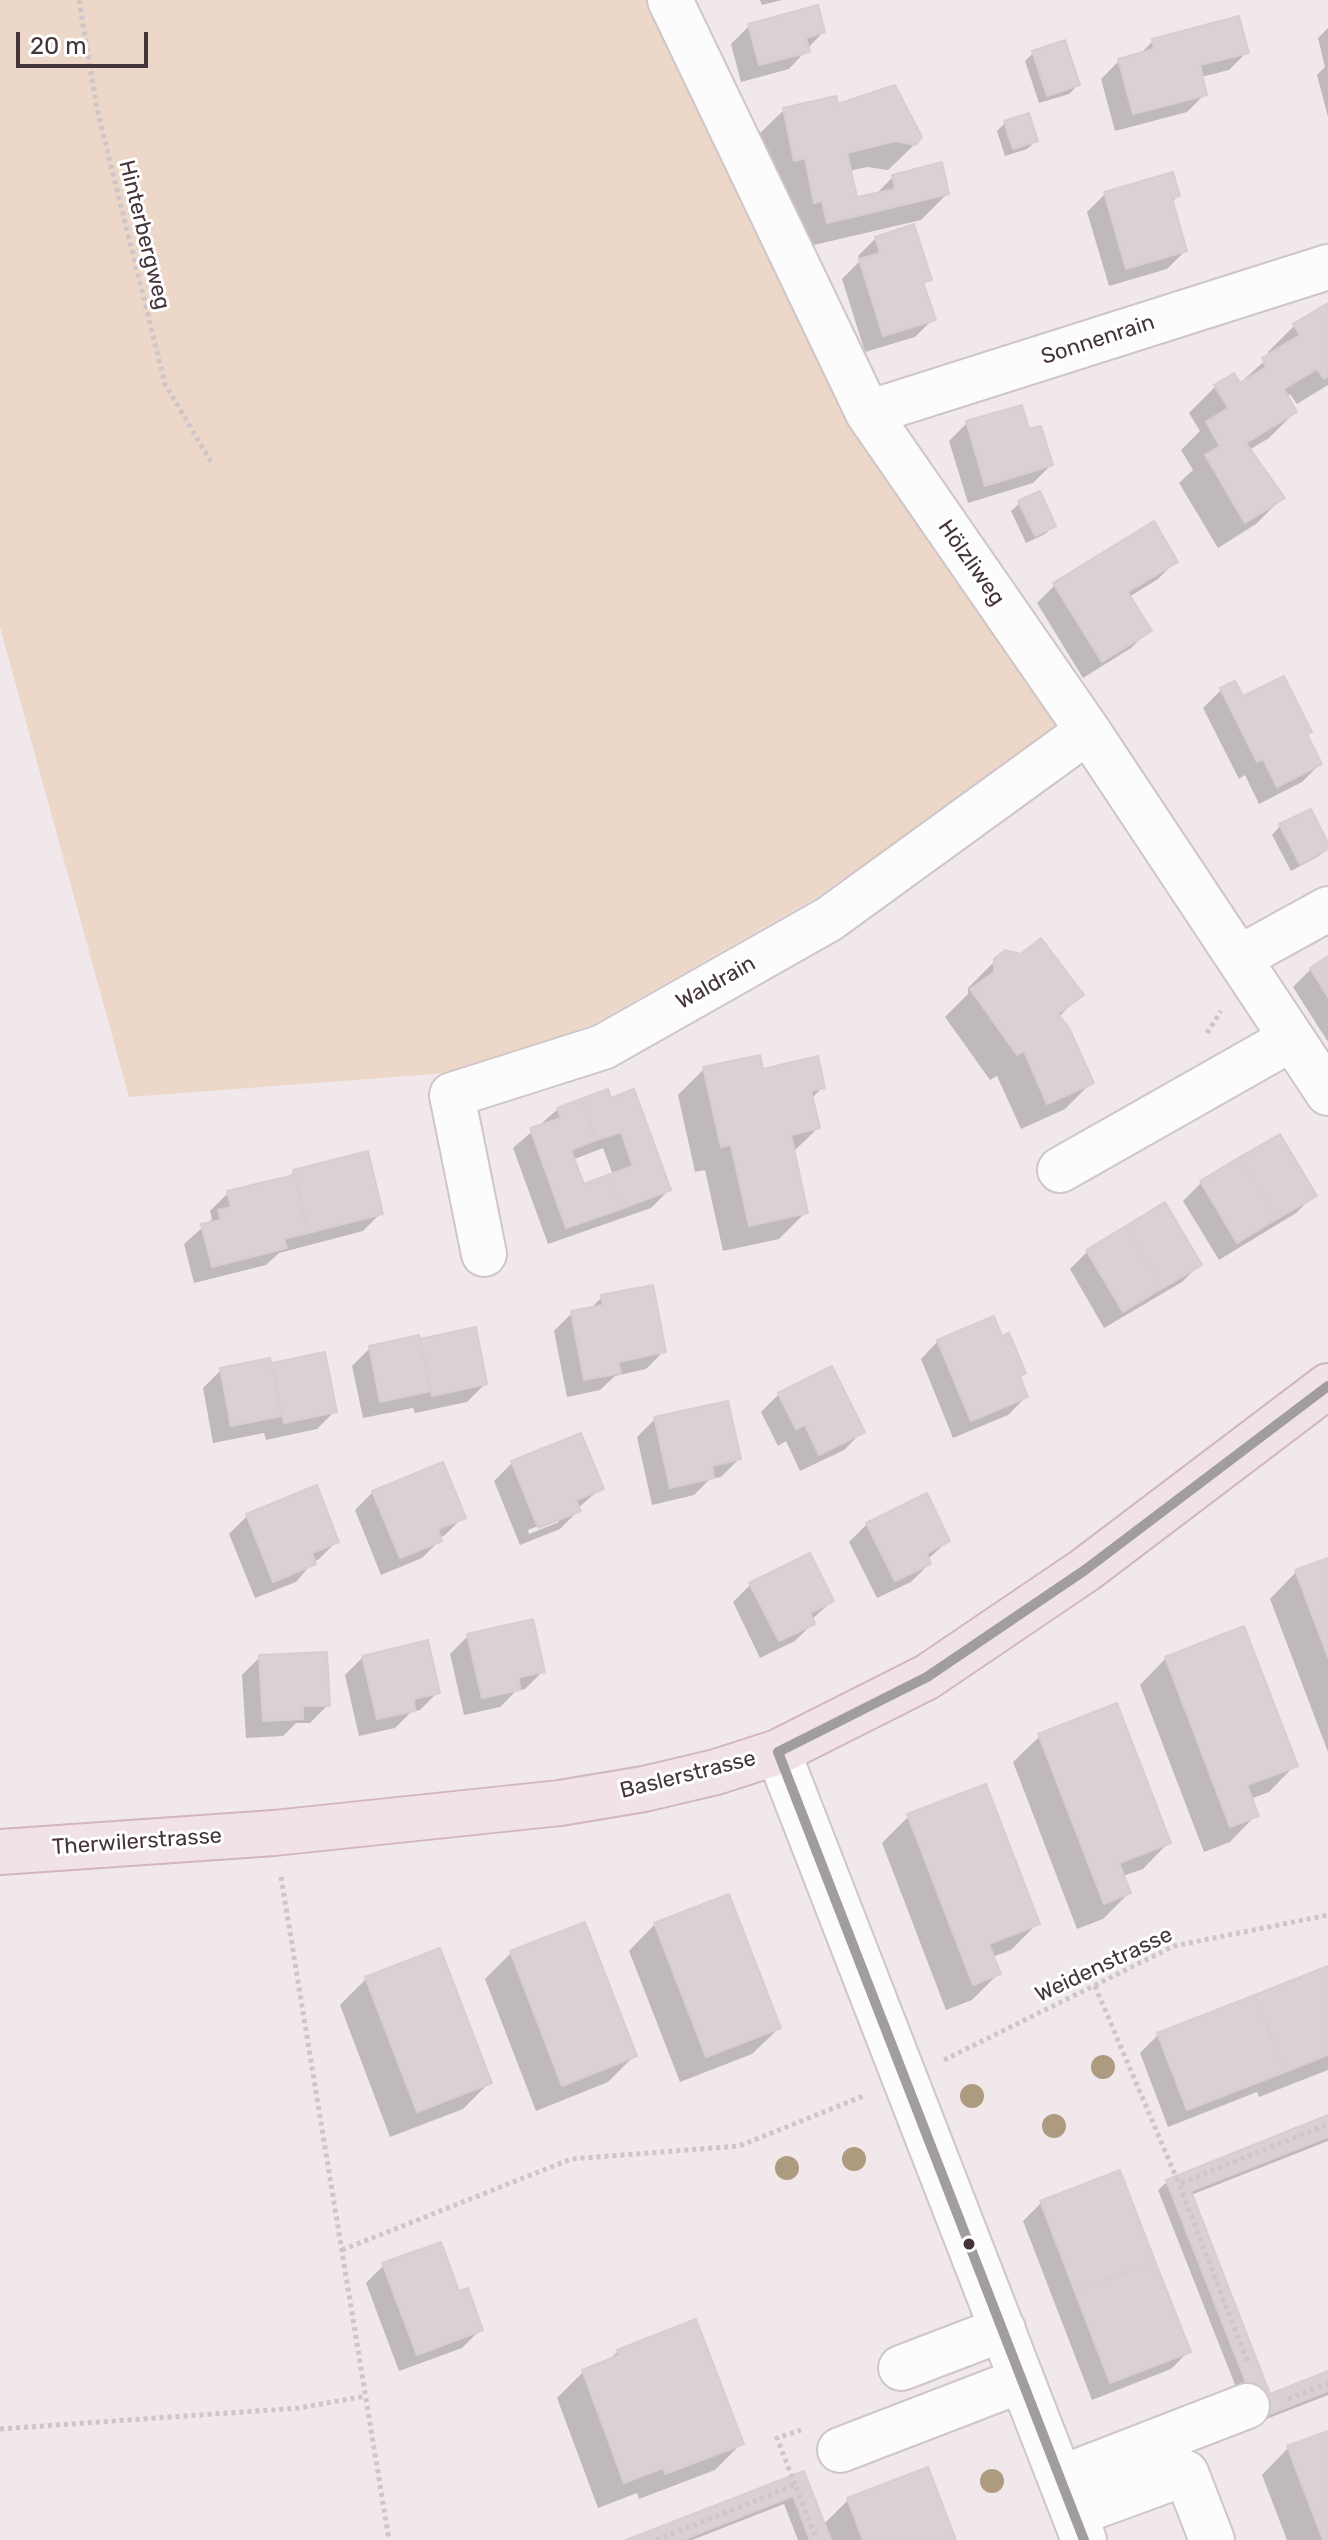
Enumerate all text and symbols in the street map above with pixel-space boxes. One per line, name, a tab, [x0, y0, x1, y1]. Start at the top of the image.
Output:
scale bar	[20, 16, 152, 66]
text: 20 m	[30, 32, 87, 60]
street label: Hinterbergweg	[113, 158, 175, 312]
street label: Sonnenrain	[1038, 309, 1158, 371]
street label: Hölzliweg	[932, 515, 1010, 611]
street label: Waldrain	[672, 950, 760, 1016]
street label: Baslerstrasse	[617, 1745, 759, 1805]
street label: Therwilerstrasse	[51, 1823, 223, 1861]
street label: Weidenstrasse	[1031, 1922, 1177, 2008]
unlabelled marker	[961, 2236, 977, 2252]

